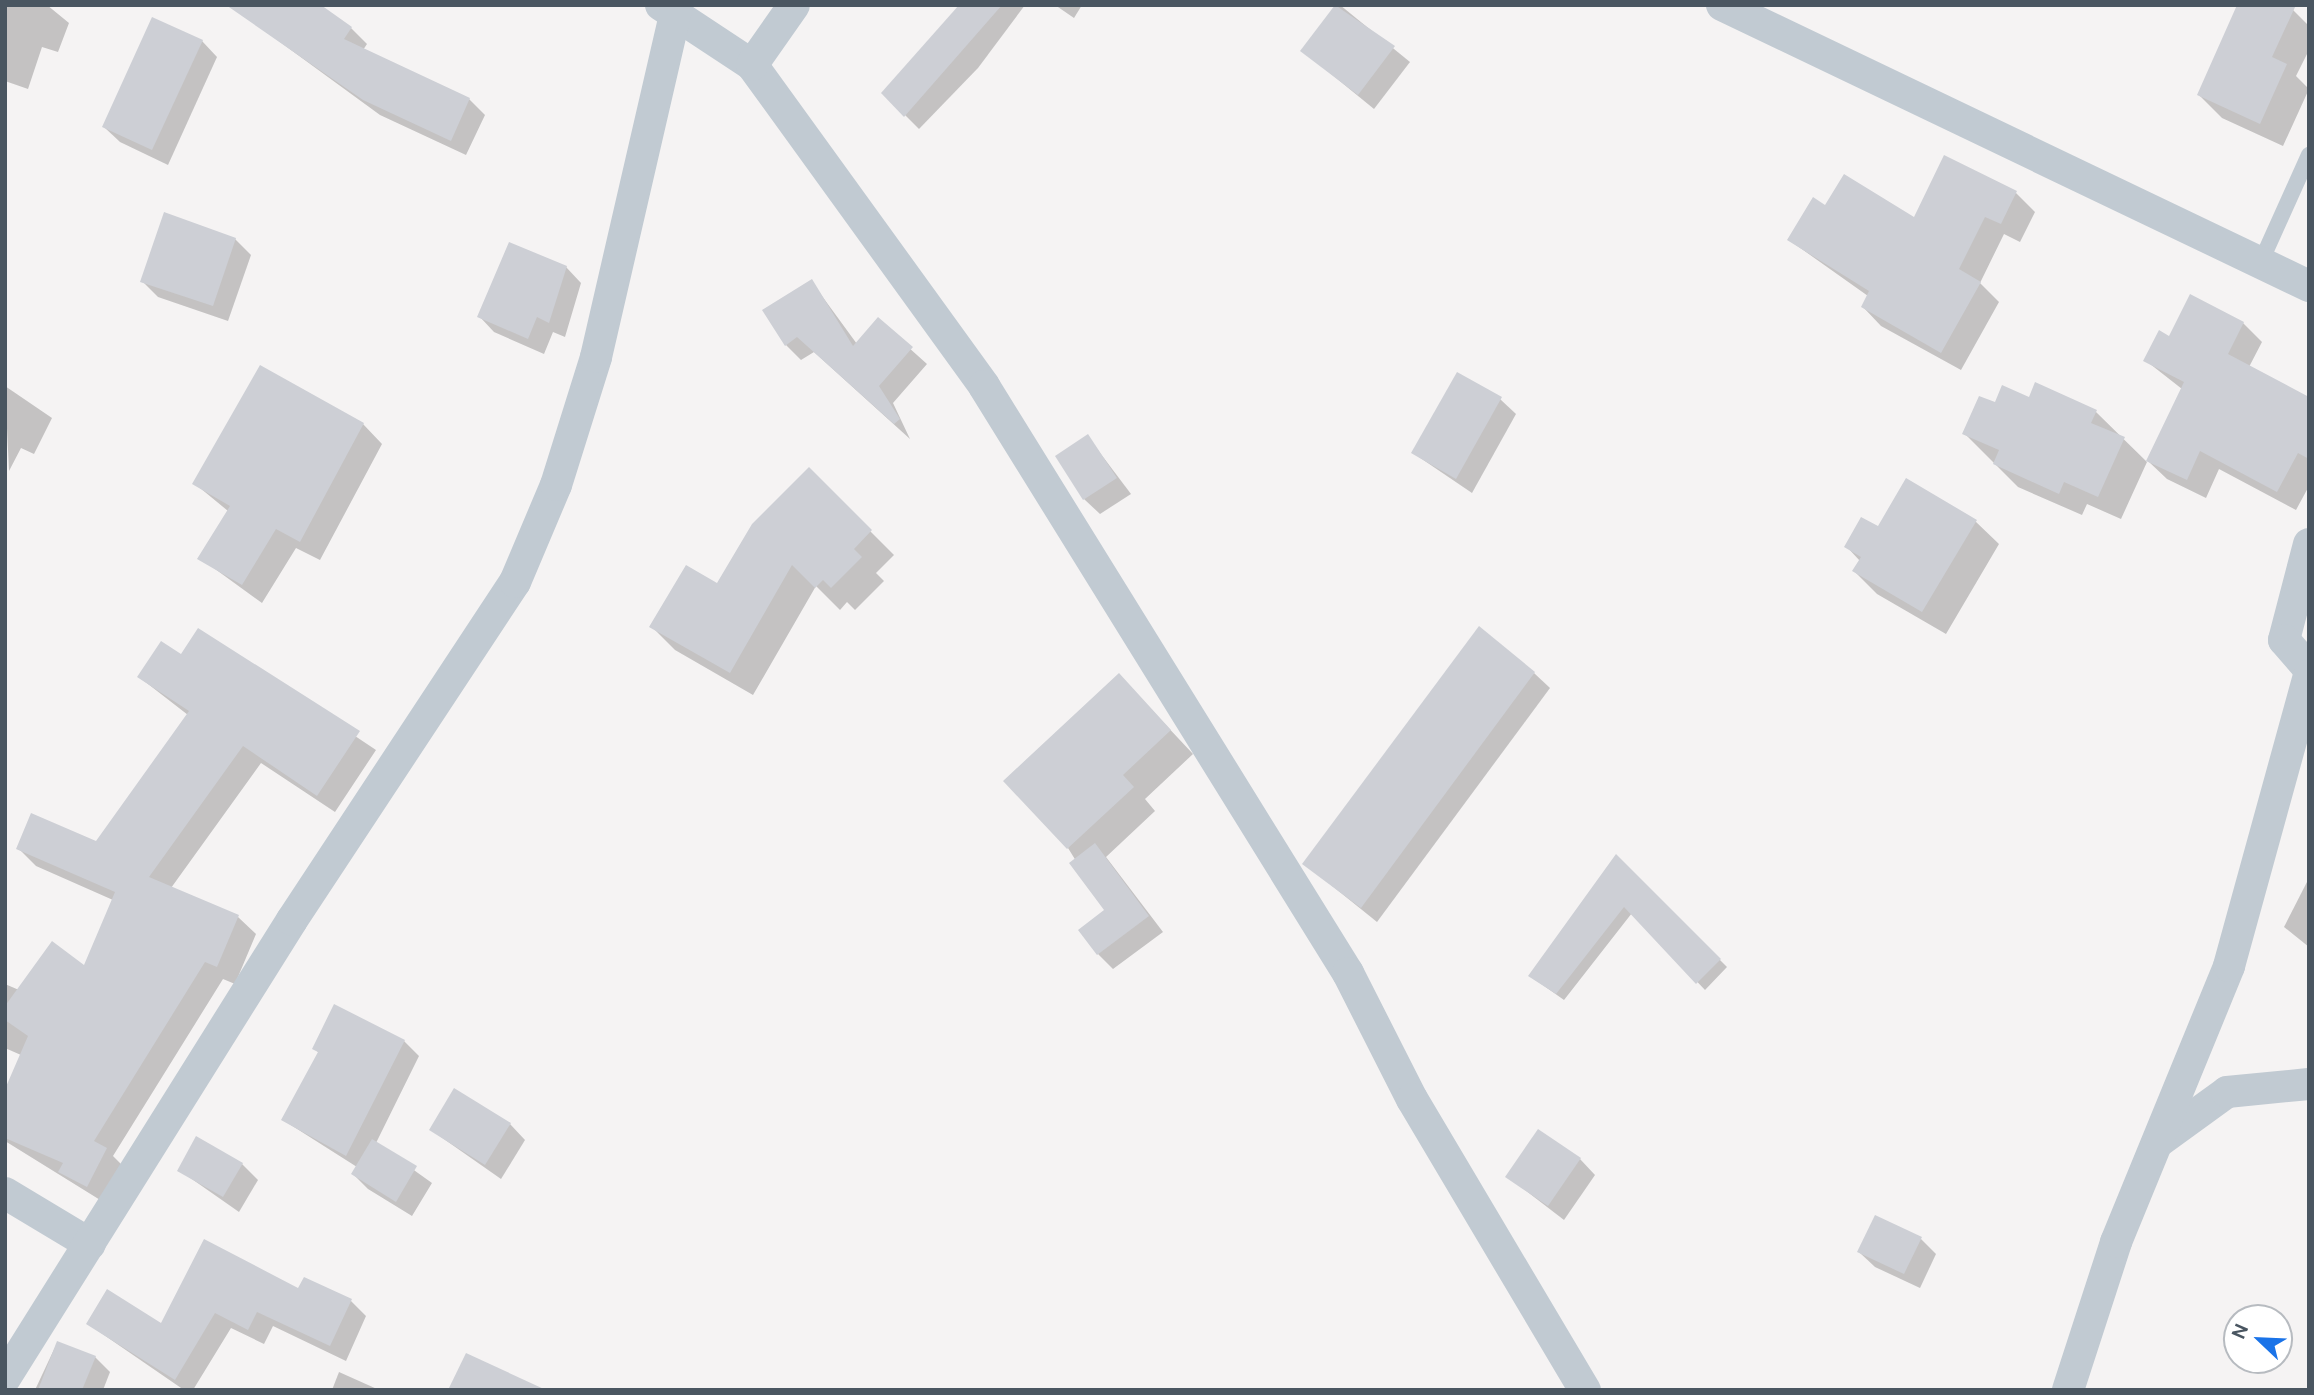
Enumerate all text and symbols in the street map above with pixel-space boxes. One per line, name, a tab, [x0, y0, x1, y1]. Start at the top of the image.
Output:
north arrow	[2223, 1304, 2293, 1374]
text: N	[2226, 1320, 2254, 1343]

